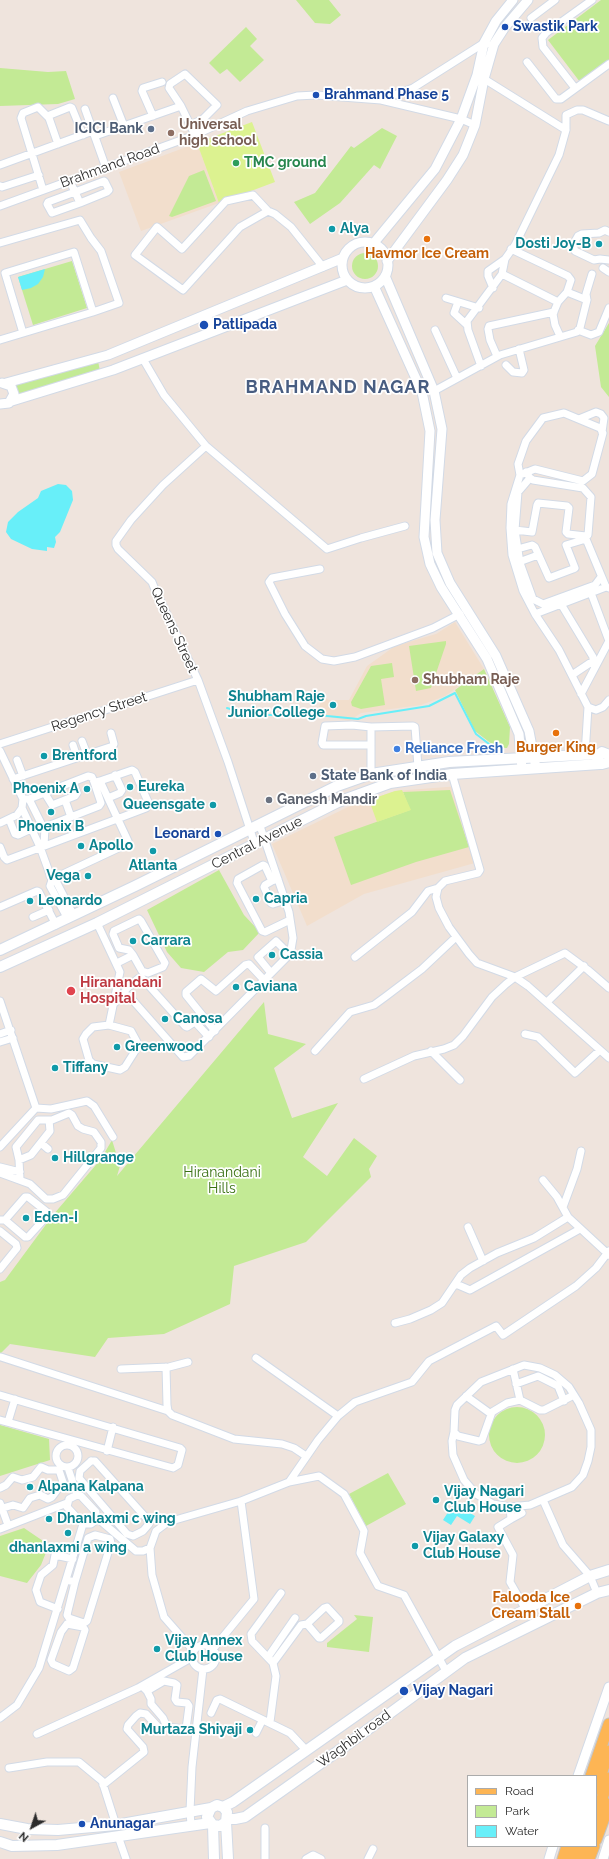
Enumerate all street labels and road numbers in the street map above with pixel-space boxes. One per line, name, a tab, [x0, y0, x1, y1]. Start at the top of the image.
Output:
street label: Brahmand Road	[58, 140, 162, 192]
street label: Queens Street	[147, 585, 201, 675]
street label: Regency Street	[49, 689, 149, 735]
street label: Central Avenue	[209, 813, 305, 873]
street label: Waghbil road	[314, 1707, 394, 1771]

